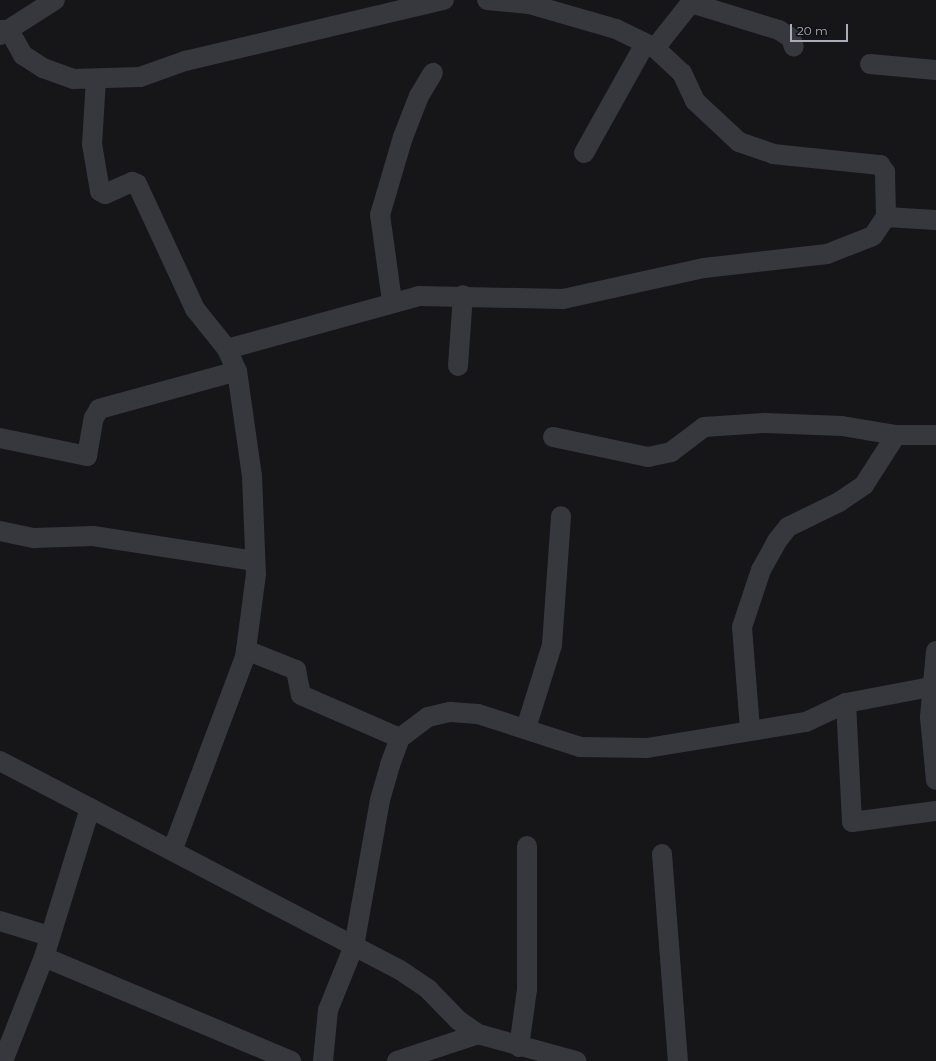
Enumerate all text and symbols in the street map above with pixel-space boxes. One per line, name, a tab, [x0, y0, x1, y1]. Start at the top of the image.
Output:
scale bar	[792, 16, 850, 42]
text: 20 m	[797, 23, 828, 38]

